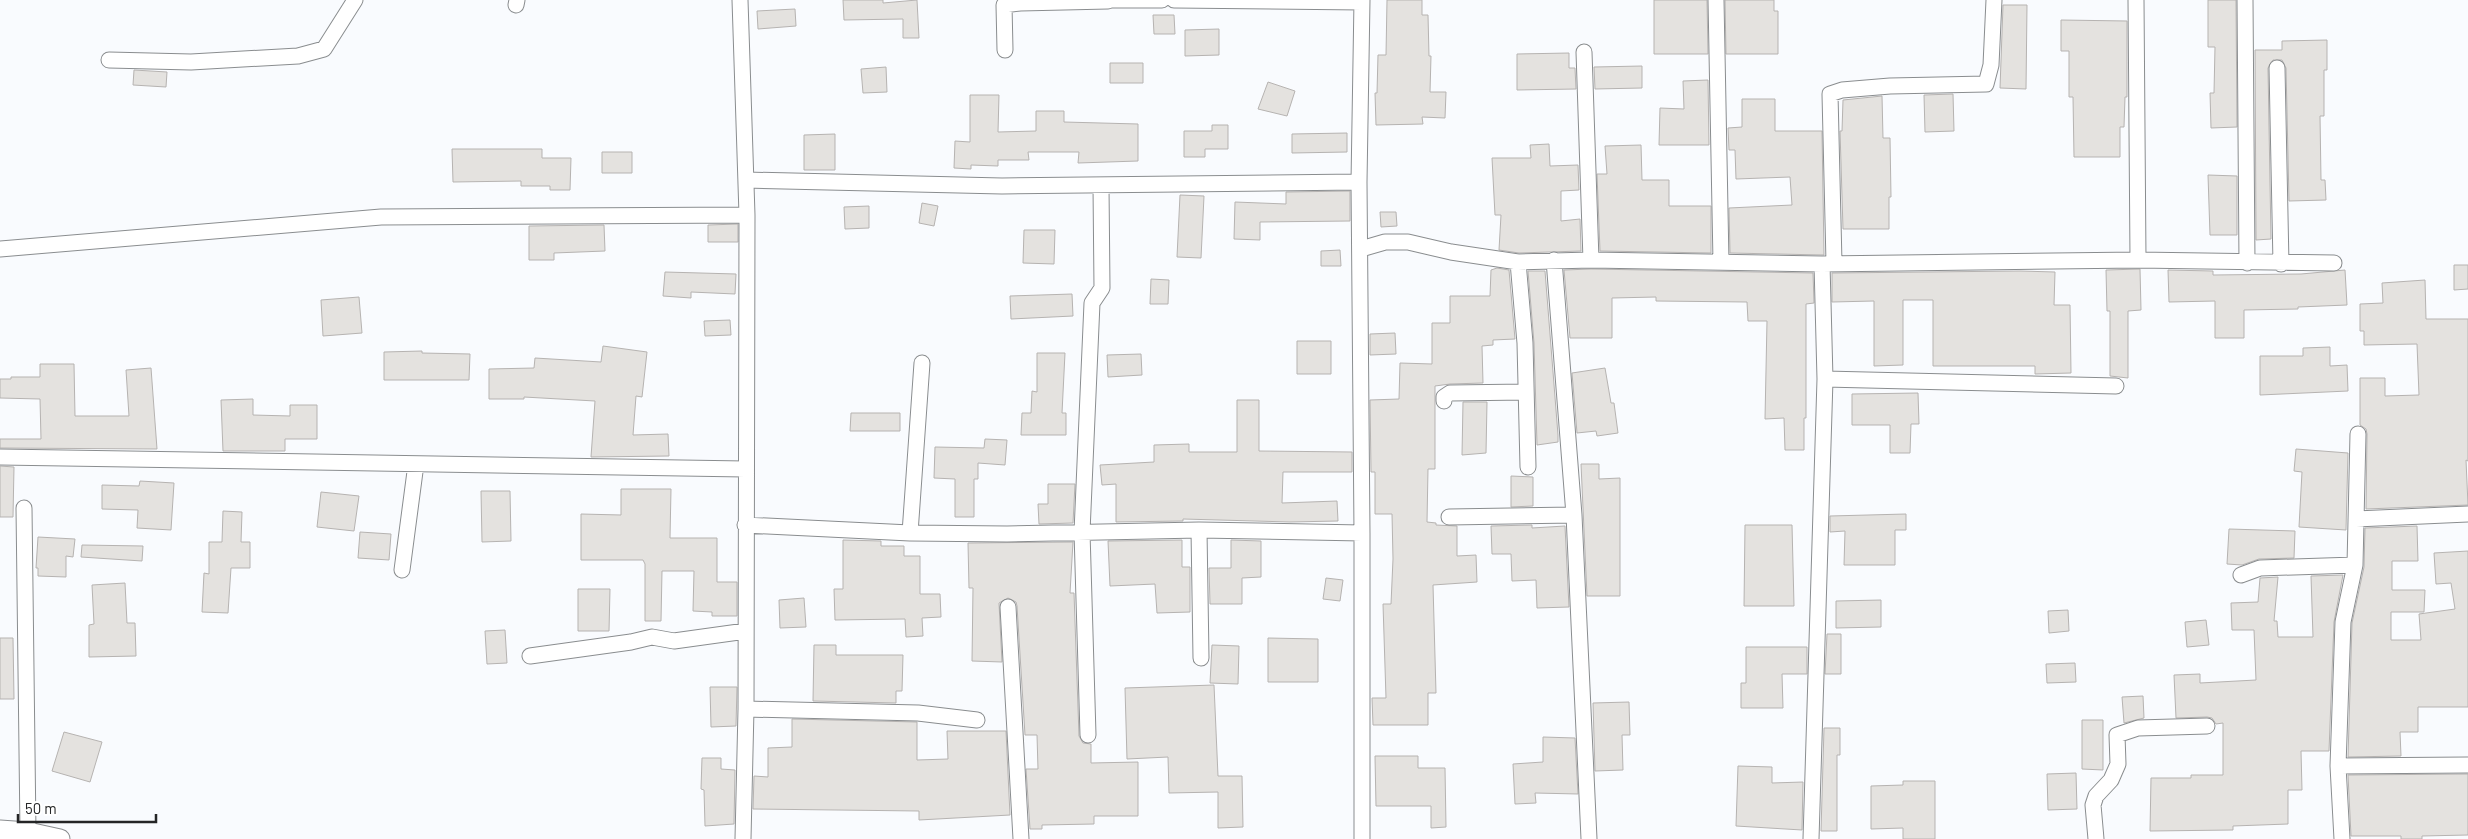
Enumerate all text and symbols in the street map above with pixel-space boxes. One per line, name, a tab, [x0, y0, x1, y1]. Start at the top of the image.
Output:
scale bar	[18, 792, 155, 824]
text: 50 m	[25, 799, 57, 817]

